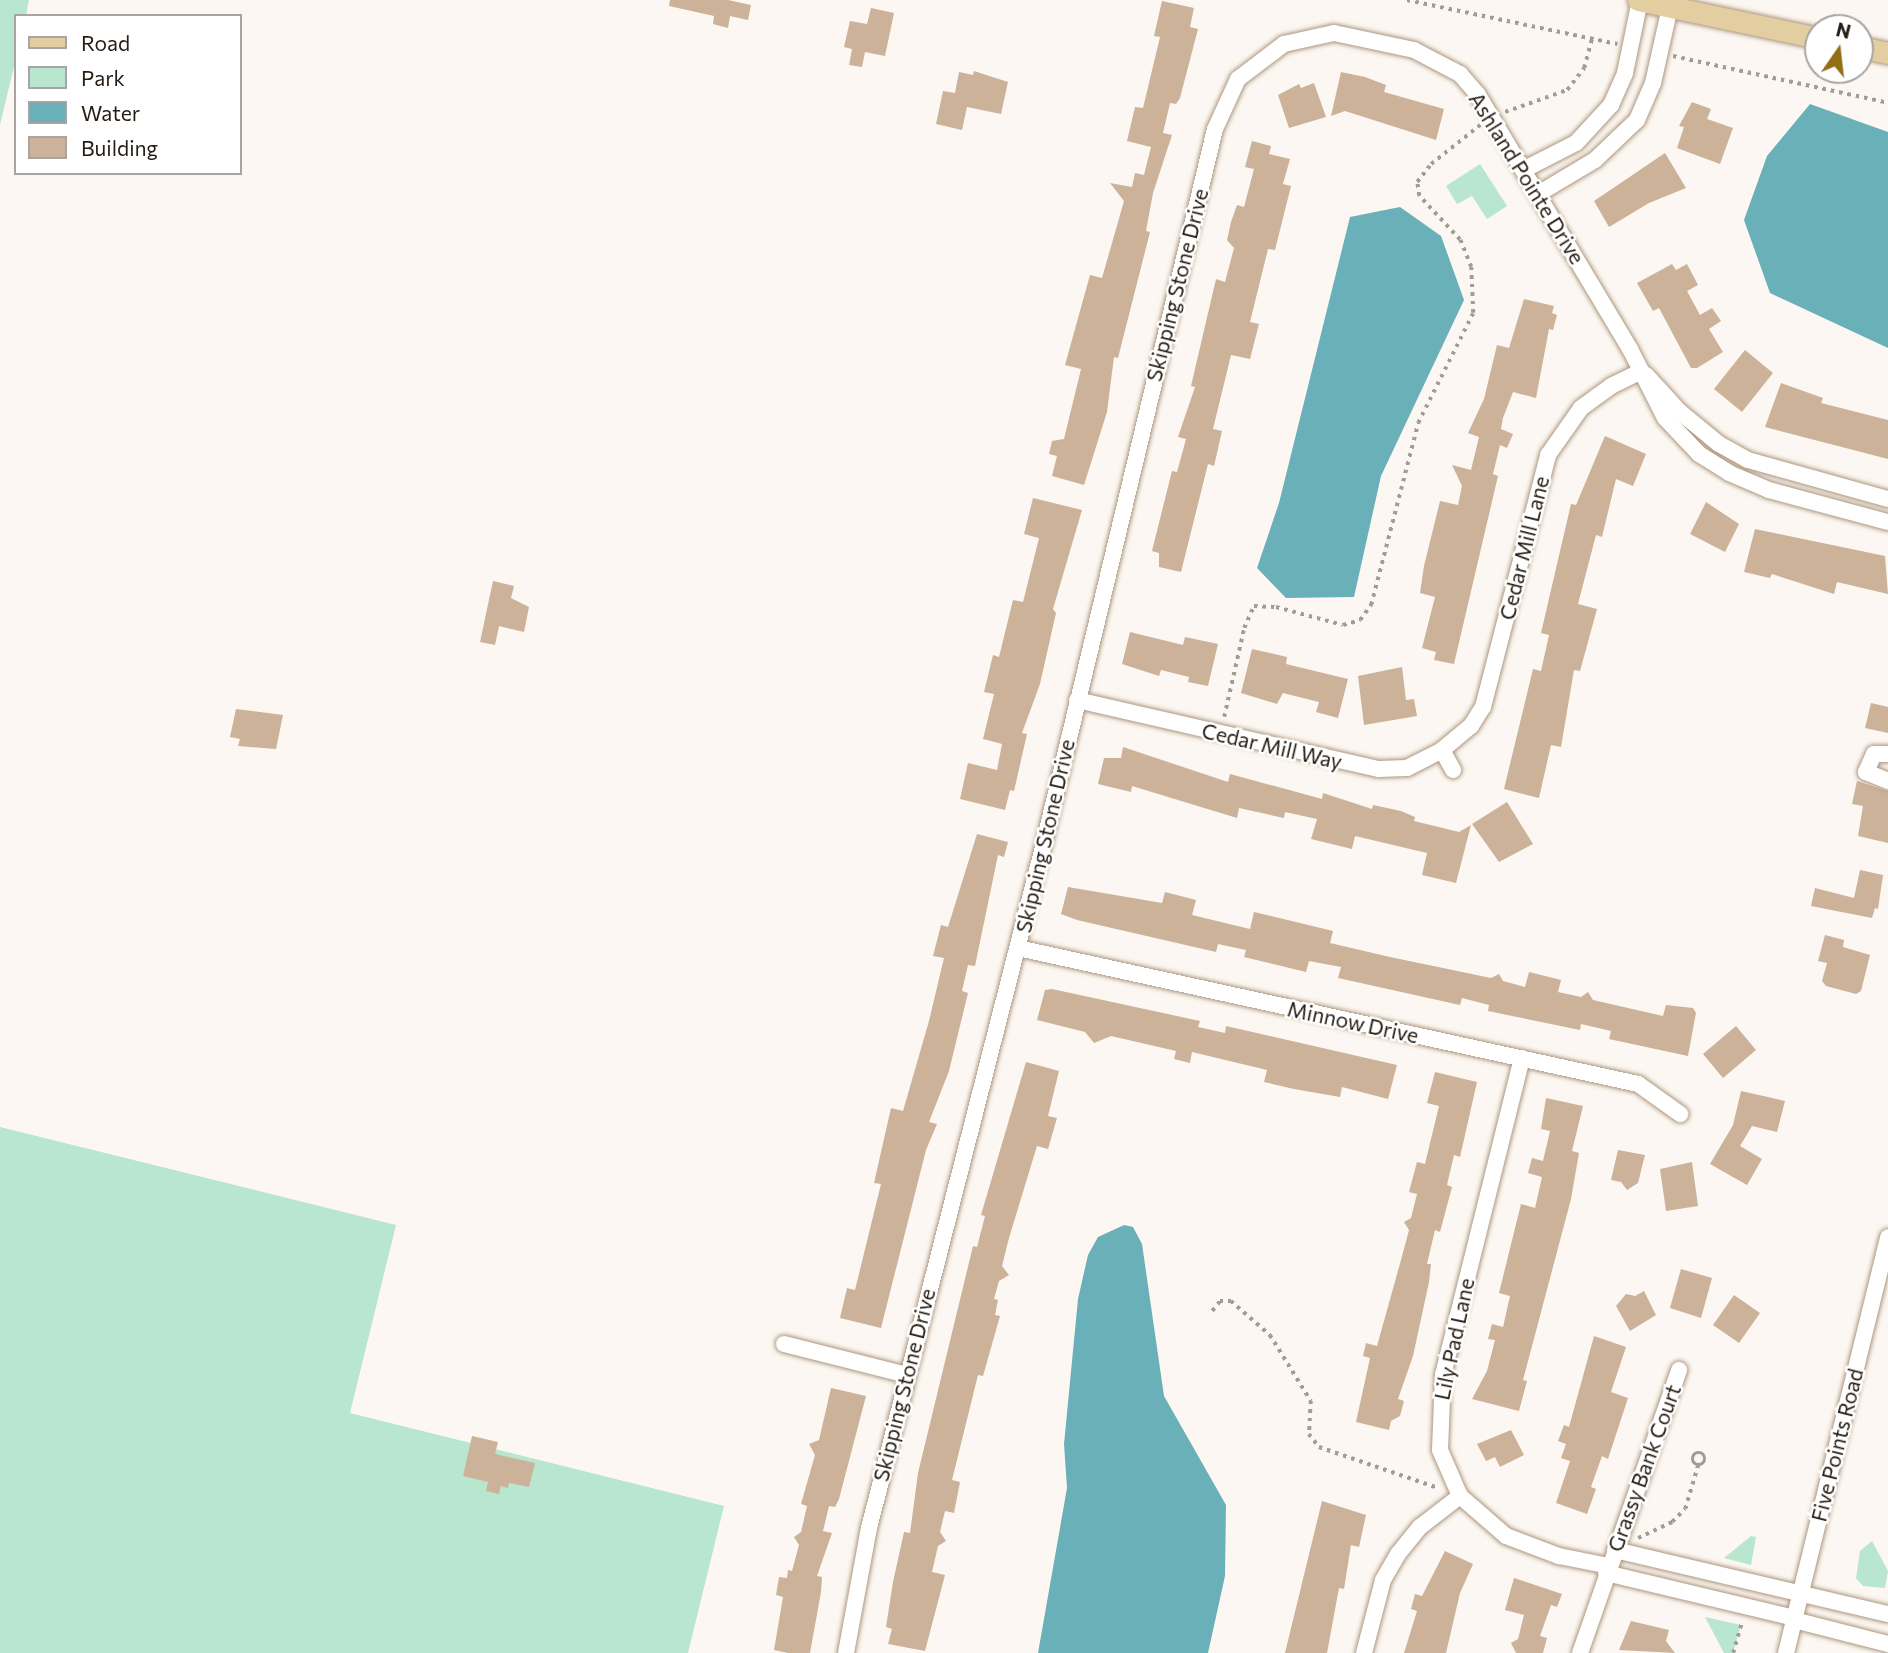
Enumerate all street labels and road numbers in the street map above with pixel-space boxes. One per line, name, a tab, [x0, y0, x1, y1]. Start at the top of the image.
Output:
street label: Ashland Pointe Drive	[1464, 88, 1590, 268]
street label: Skipping Stone Drive	[1141, 186, 1213, 384]
street label: Cedar Mill Lane	[1494, 473, 1554, 623]
street label: Cedar Mill Way	[1199, 718, 1345, 774]
street label: Skipping Stone Drive	[1010, 737, 1080, 935]
street label: Minnow Drive	[1285, 996, 1421, 1048]
street label: Lily Pad Lane	[1429, 1276, 1479, 1402]
street label: Skipping Stone Drive	[868, 1286, 940, 1484]
street label: Five Points Road	[1806, 1366, 1868, 1524]
street label: Grassy Bank Court	[1602, 1381, 1686, 1555]

